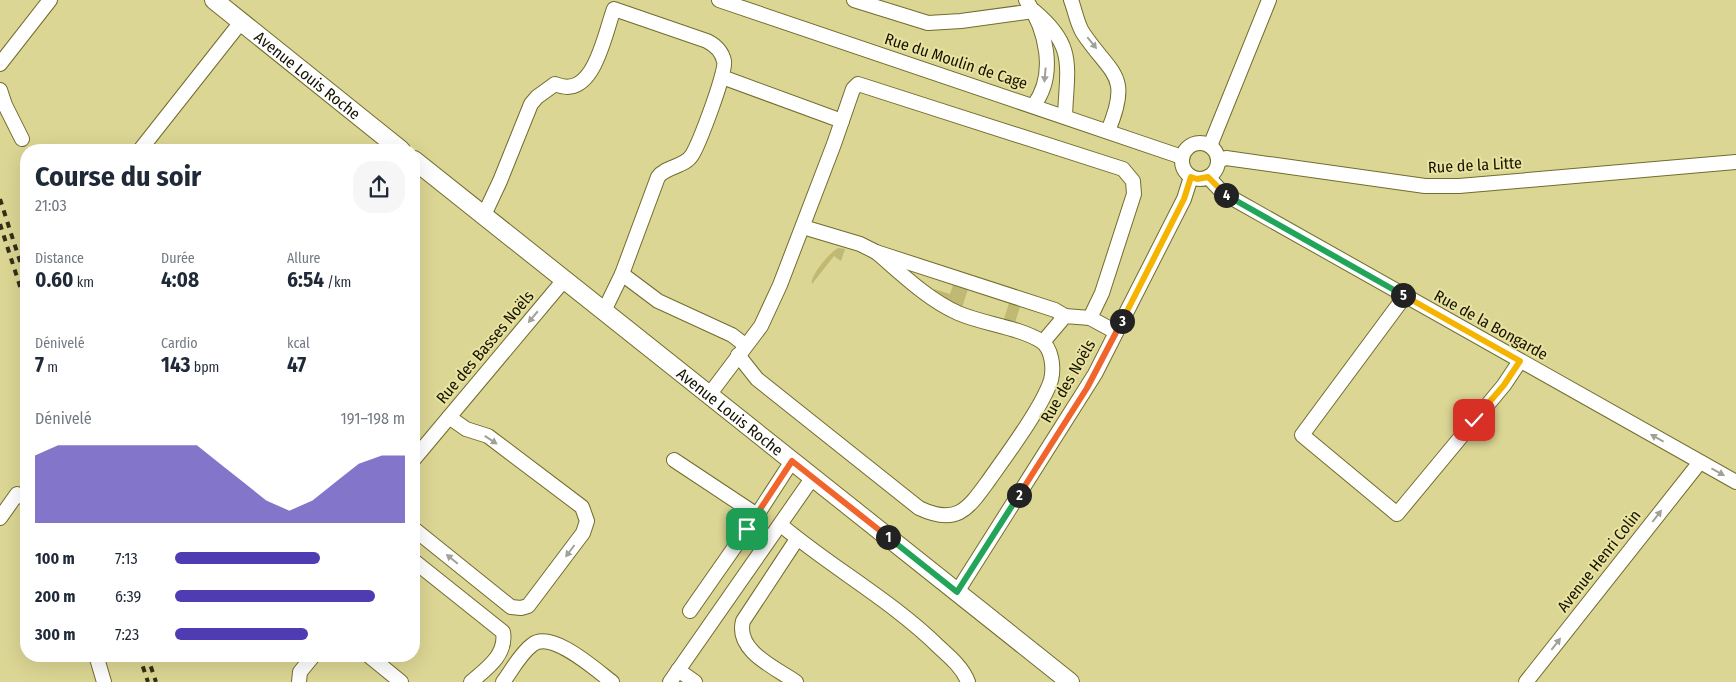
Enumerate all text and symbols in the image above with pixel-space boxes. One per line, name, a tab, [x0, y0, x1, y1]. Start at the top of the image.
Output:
street label: Avenue Louis Roche	[251, 27, 364, 123]
street label: Rue du Moulin de Cage	[882, 29, 1030, 93]
one-way arrow	[1086, 37, 1097, 50]
one-way arrow	[1041, 67, 1049, 83]
street label: Rue de la Litte	[1428, 153, 1523, 177]
text: Course du soir	[35, 160, 201, 193]
button: share	[353, 161, 405, 213]
pin: 4	[1214, 182, 1238, 208]
text: 4	[1223, 187, 1230, 204]
text: 21:03	[35, 196, 67, 215]
text: Distance	[35, 250, 84, 267]
text: Durée	[161, 250, 195, 267]
text: Allure	[287, 250, 321, 267]
text: 0.60	[35, 267, 74, 293]
text: 4:08	[161, 267, 199, 293]
text: 6:54	[287, 267, 324, 293]
text: km	[74, 274, 94, 291]
text: /km	[324, 274, 351, 291]
pin: 5	[1390, 282, 1416, 308]
street label: Rue de la Bongarde	[1431, 286, 1551, 364]
street label: Rue des Basses Noëls	[432, 287, 538, 407]
text: 5	[1400, 287, 1407, 304]
pin: 3	[1110, 308, 1134, 334]
one-way arrow	[527, 310, 538, 323]
text: 3	[1119, 313, 1126, 330]
text: Dénivelé	[35, 335, 85, 352]
text: Cardio	[161, 335, 198, 352]
text: kcal	[287, 335, 310, 352]
street label: Rue des Noëls	[1037, 336, 1100, 426]
text: 7	[35, 352, 44, 378]
text: 143	[161, 352, 190, 378]
text: 47	[287, 352, 306, 378]
text: m	[44, 359, 58, 376]
text: bpm	[190, 359, 219, 376]
street label: Avenue Louis Roche	[673, 364, 787, 460]
pin	[1453, 399, 1495, 441]
icon: check	[1460, 406, 1488, 434]
text: Dénivelé	[35, 409, 92, 428]
text: 191–198 m	[340, 409, 405, 428]
one-way arrow	[1650, 434, 1665, 442]
one-way arrow	[485, 435, 498, 444]
one-way arrow	[1711, 468, 1725, 476]
pin: 2	[1006, 482, 1032, 508]
text: 2	[1016, 487, 1023, 504]
street label: Avenue Henri Colin	[1553, 506, 1645, 616]
pin	[726, 508, 768, 550]
one-way arrow	[1652, 510, 1663, 523]
icon: arrive	[733, 515, 761, 543]
pin: 1	[876, 524, 900, 550]
text: 1	[886, 529, 891, 546]
one-way arrow	[564, 544, 575, 557]
text: 100 m	[35, 549, 75, 568]
text: 7:13	[115, 549, 138, 568]
one-way arrow	[446, 554, 459, 565]
text: 200 m	[35, 587, 75, 606]
text: 6:39	[115, 587, 141, 606]
text: 300 m	[35, 625, 76, 644]
text: 7:23	[115, 625, 139, 644]
one-way arrow	[1551, 638, 1562, 651]

